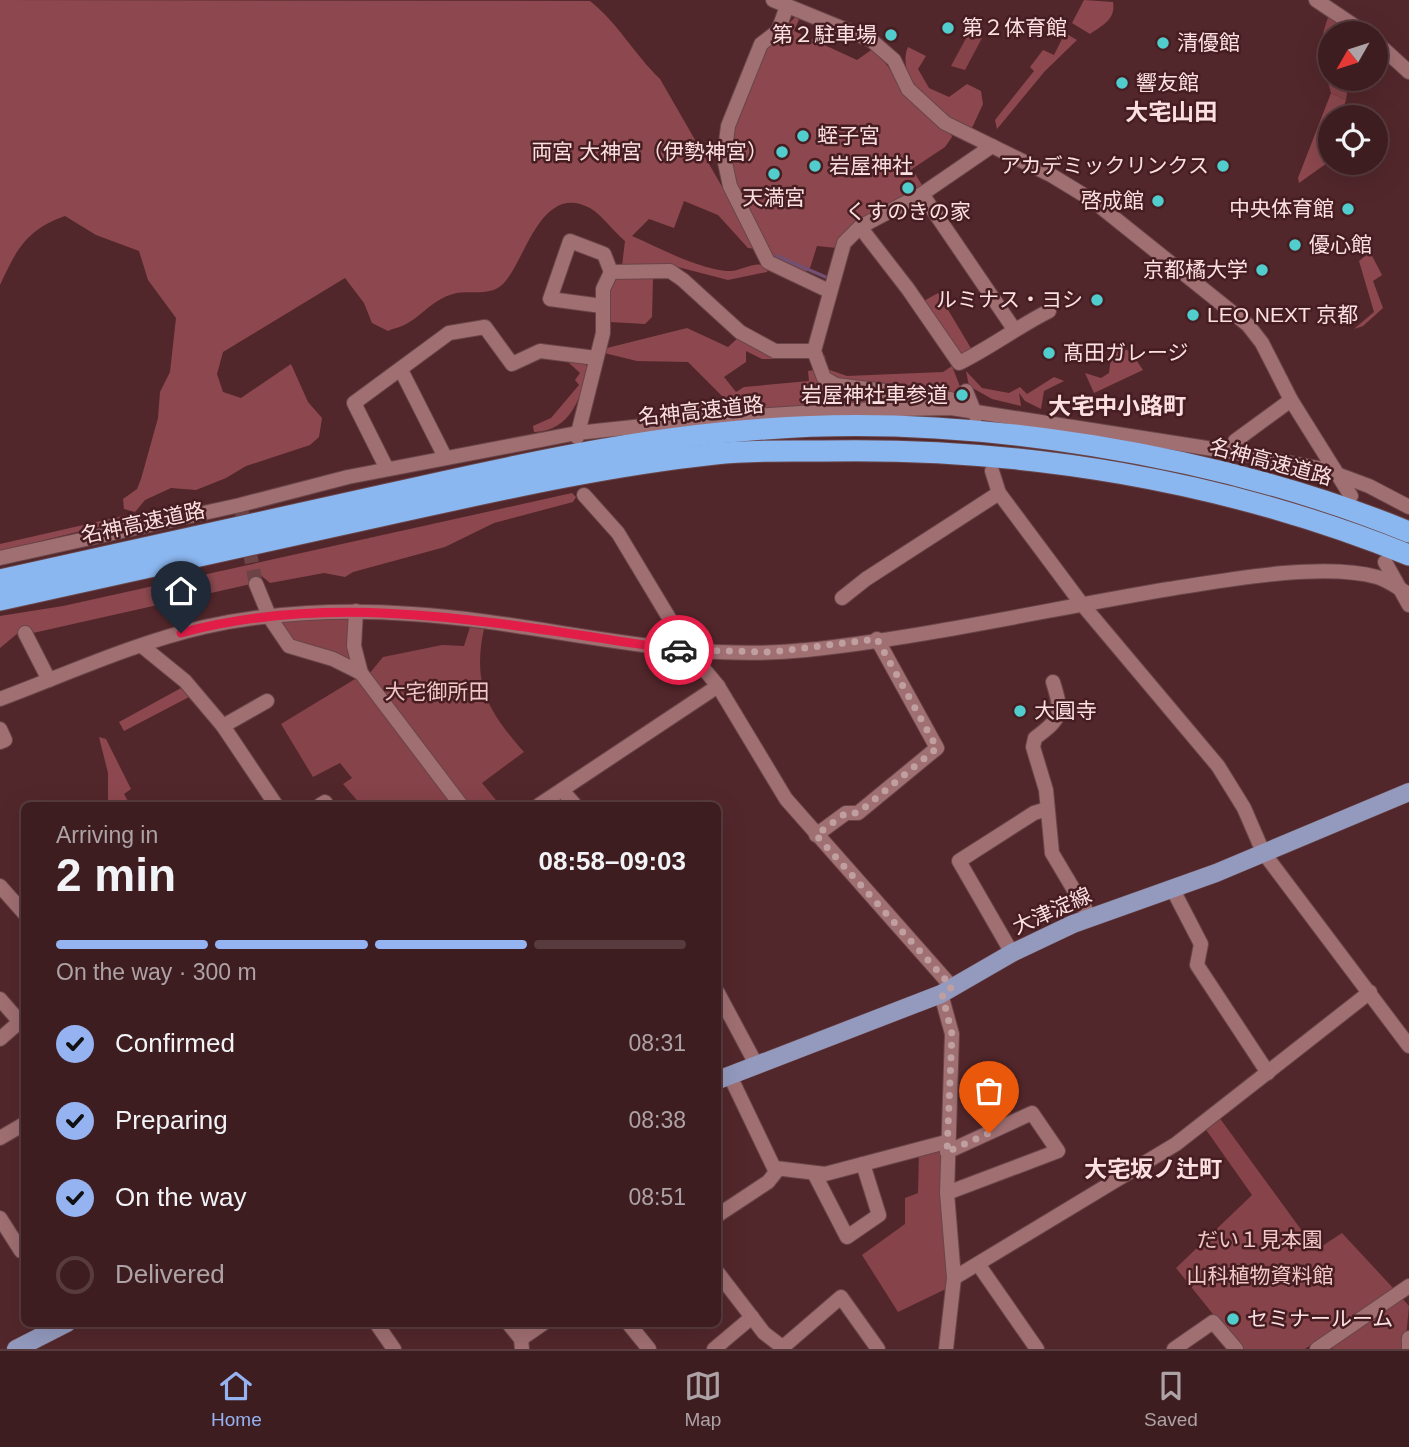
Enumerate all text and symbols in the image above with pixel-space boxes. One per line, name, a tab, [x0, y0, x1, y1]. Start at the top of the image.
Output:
place label: 第２体育館	[962, 16, 1067, 39]
marker: 第２体育館	[940, 20, 956, 36]
north arrow	[1318, 21, 1388, 91]
map controls	[1318, 21, 1388, 175]
place label: 第２駐車場	[772, 23, 877, 46]
marker: 第２駐車場	[883, 27, 899, 43]
place label: 清優館	[1177, 31, 1240, 54]
marker: 清優館	[1155, 35, 1171, 51]
place label: 響友館	[1136, 71, 1199, 94]
marker: 響友館	[1114, 75, 1130, 91]
district label: 大宅山田	[1125, 99, 1217, 125]
button: locate	[1318, 105, 1388, 175]
place label: 蛭子宮	[817, 124, 880, 147]
marker: 蛭子宮	[795, 128, 811, 144]
place label: 両宮 大神宮（伊勢神宮）	[531, 140, 768, 163]
marker: 両宮 大神宮（伊勢神宮）	[774, 144, 790, 160]
place label: 岩屋神社	[829, 154, 913, 177]
place label: アカデミックリンクス	[1000, 154, 1209, 177]
marker: 岩屋神社	[807, 158, 823, 174]
marker: アカデミックリンクス	[1215, 158, 1231, 174]
marker: 天満宮	[766, 166, 782, 182]
marker: くすのきの家	[900, 180, 916, 196]
place label: 天満宮	[743, 186, 806, 209]
place label: 啓成館	[1081, 189, 1144, 212]
marker: 啓成館	[1150, 193, 1166, 209]
place label: 中央体育館	[1229, 197, 1334, 220]
place label: くすのきの家	[845, 200, 971, 223]
marker: 中央体育館	[1340, 201, 1356, 217]
place label: 優心館	[1309, 233, 1372, 256]
marker: 優心館	[1287, 237, 1303, 253]
place label: 京都橘大学	[1143, 258, 1248, 281]
marker: 京都橘大学	[1254, 262, 1270, 278]
place label: ルミナス・ヨシ	[936, 288, 1083, 311]
marker: ルミナス・ヨシ	[1089, 292, 1105, 308]
place label: LEO NEXT 京都	[1207, 303, 1358, 326]
marker: LEO NEXT 京都	[1185, 307, 1201, 323]
place label: 髙田ガレージ	[1063, 341, 1189, 364]
marker: 髙田ガレージ	[1041, 345, 1057, 361]
place label: 岩屋神社車参道	[801, 383, 948, 406]
marker: 岩屋神社車参道	[954, 387, 970, 403]
street label: 名神高速道路	[637, 392, 765, 429]
district label: 大宅中小路町	[1048, 393, 1186, 419]
street label: 名神高速道路	[1207, 434, 1335, 489]
street label: 名神高速道路	[79, 498, 207, 547]
pin	[151, 561, 211, 633]
icon: home	[162, 572, 200, 610]
courier	[644, 615, 714, 685]
icon: car	[660, 631, 698, 669]
park label: 大宅御所田	[385, 680, 490, 703]
place label: 大圓寺	[1034, 699, 1097, 722]
marker: 大圓寺	[1012, 703, 1028, 719]
text: Arriving in	[56, 822, 158, 848]
text: 08:58–09:03	[539, 846, 686, 876]
text: 2 min	[56, 849, 176, 901]
street label: 大津淀線	[1009, 883, 1095, 938]
text: On the way · 300 m	[56, 959, 257, 985]
icon: check	[56, 1025, 94, 1063]
text: Confirmed	[115, 1028, 235, 1058]
text: 08:31	[628, 1030, 686, 1056]
pin	[959, 1061, 1019, 1133]
icon: bag	[970, 1072, 1008, 1110]
icon: check	[56, 1102, 94, 1140]
text: Preparing	[115, 1105, 228, 1135]
text: 08:38	[628, 1107, 686, 1133]
district label: 大宅坂ノ辻町	[1084, 1156, 1222, 1182]
icon: check	[56, 1179, 94, 1217]
text: On the way	[115, 1182, 247, 1212]
text: 08:51	[628, 1184, 686, 1210]
park label: だい１見本園	[1197, 1228, 1323, 1251]
text: Delivered	[115, 1259, 225, 1289]
park label: 山科植物資料館	[1187, 1264, 1334, 1287]
place label: セミナールーム	[1247, 1307, 1393, 1330]
marker: セミナールーム	[1225, 1311, 1241, 1327]
tab: Home	[211, 1367, 262, 1431]
tab: Map	[684, 1367, 722, 1431]
tab: Saved	[1144, 1367, 1198, 1431]

